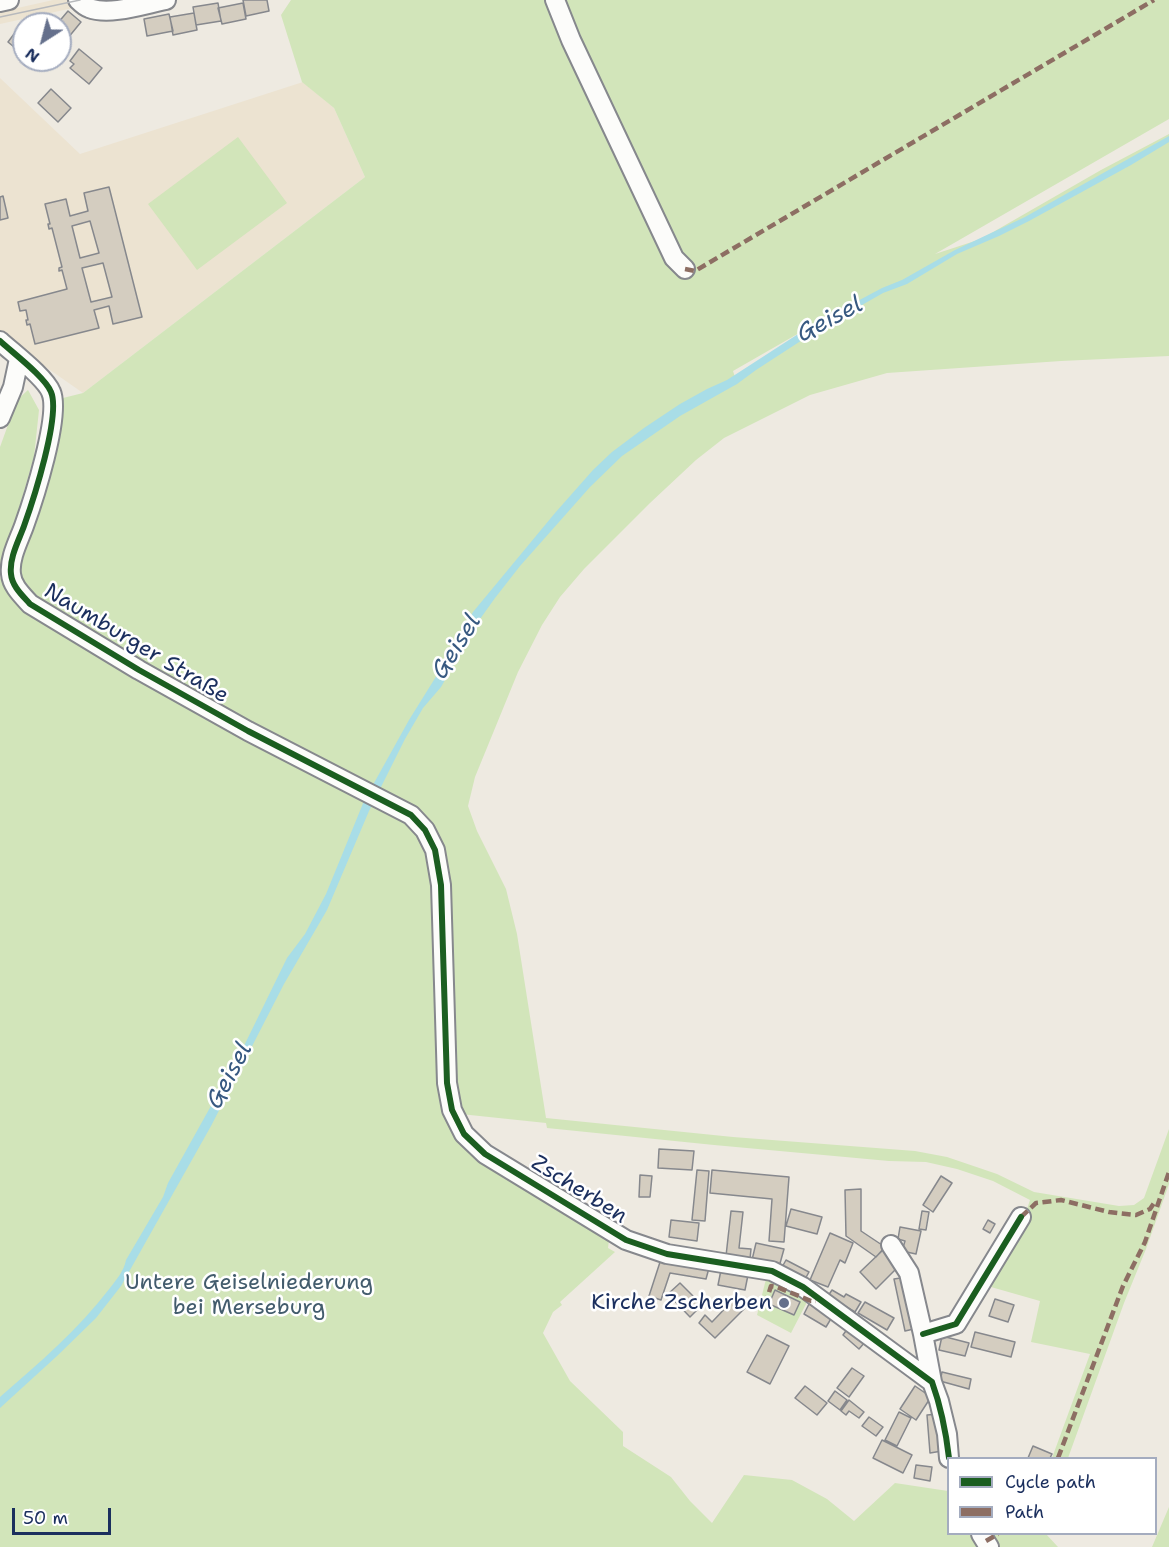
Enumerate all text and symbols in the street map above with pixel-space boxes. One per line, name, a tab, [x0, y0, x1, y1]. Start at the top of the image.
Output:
north arrow	[12, 12, 72, 72]
text: N	[21, 43, 44, 68]
water label: Geisel	[792, 291, 868, 349]
street label: Naumburger Straße	[39, 578, 233, 710]
water label: Geisel	[426, 609, 488, 685]
water label: Geisel	[201, 1038, 259, 1114]
street label: Zscherben	[526, 1150, 632, 1230]
park label: Untere Geiselniederung bei Merseburg	[125, 1270, 373, 1322]
place label: Kirche Zscherben	[591, 1290, 772, 1316]
marker: Kirche Zscherben	[777, 1296, 791, 1310]
legend	[947, 1457, 1157, 1535]
text: Cycle path	[1005, 1470, 1096, 1494]
scale bar	[15, 1496, 114, 1534]
text: Path	[1005, 1500, 1044, 1524]
text: 50 m	[23, 1506, 68, 1530]

